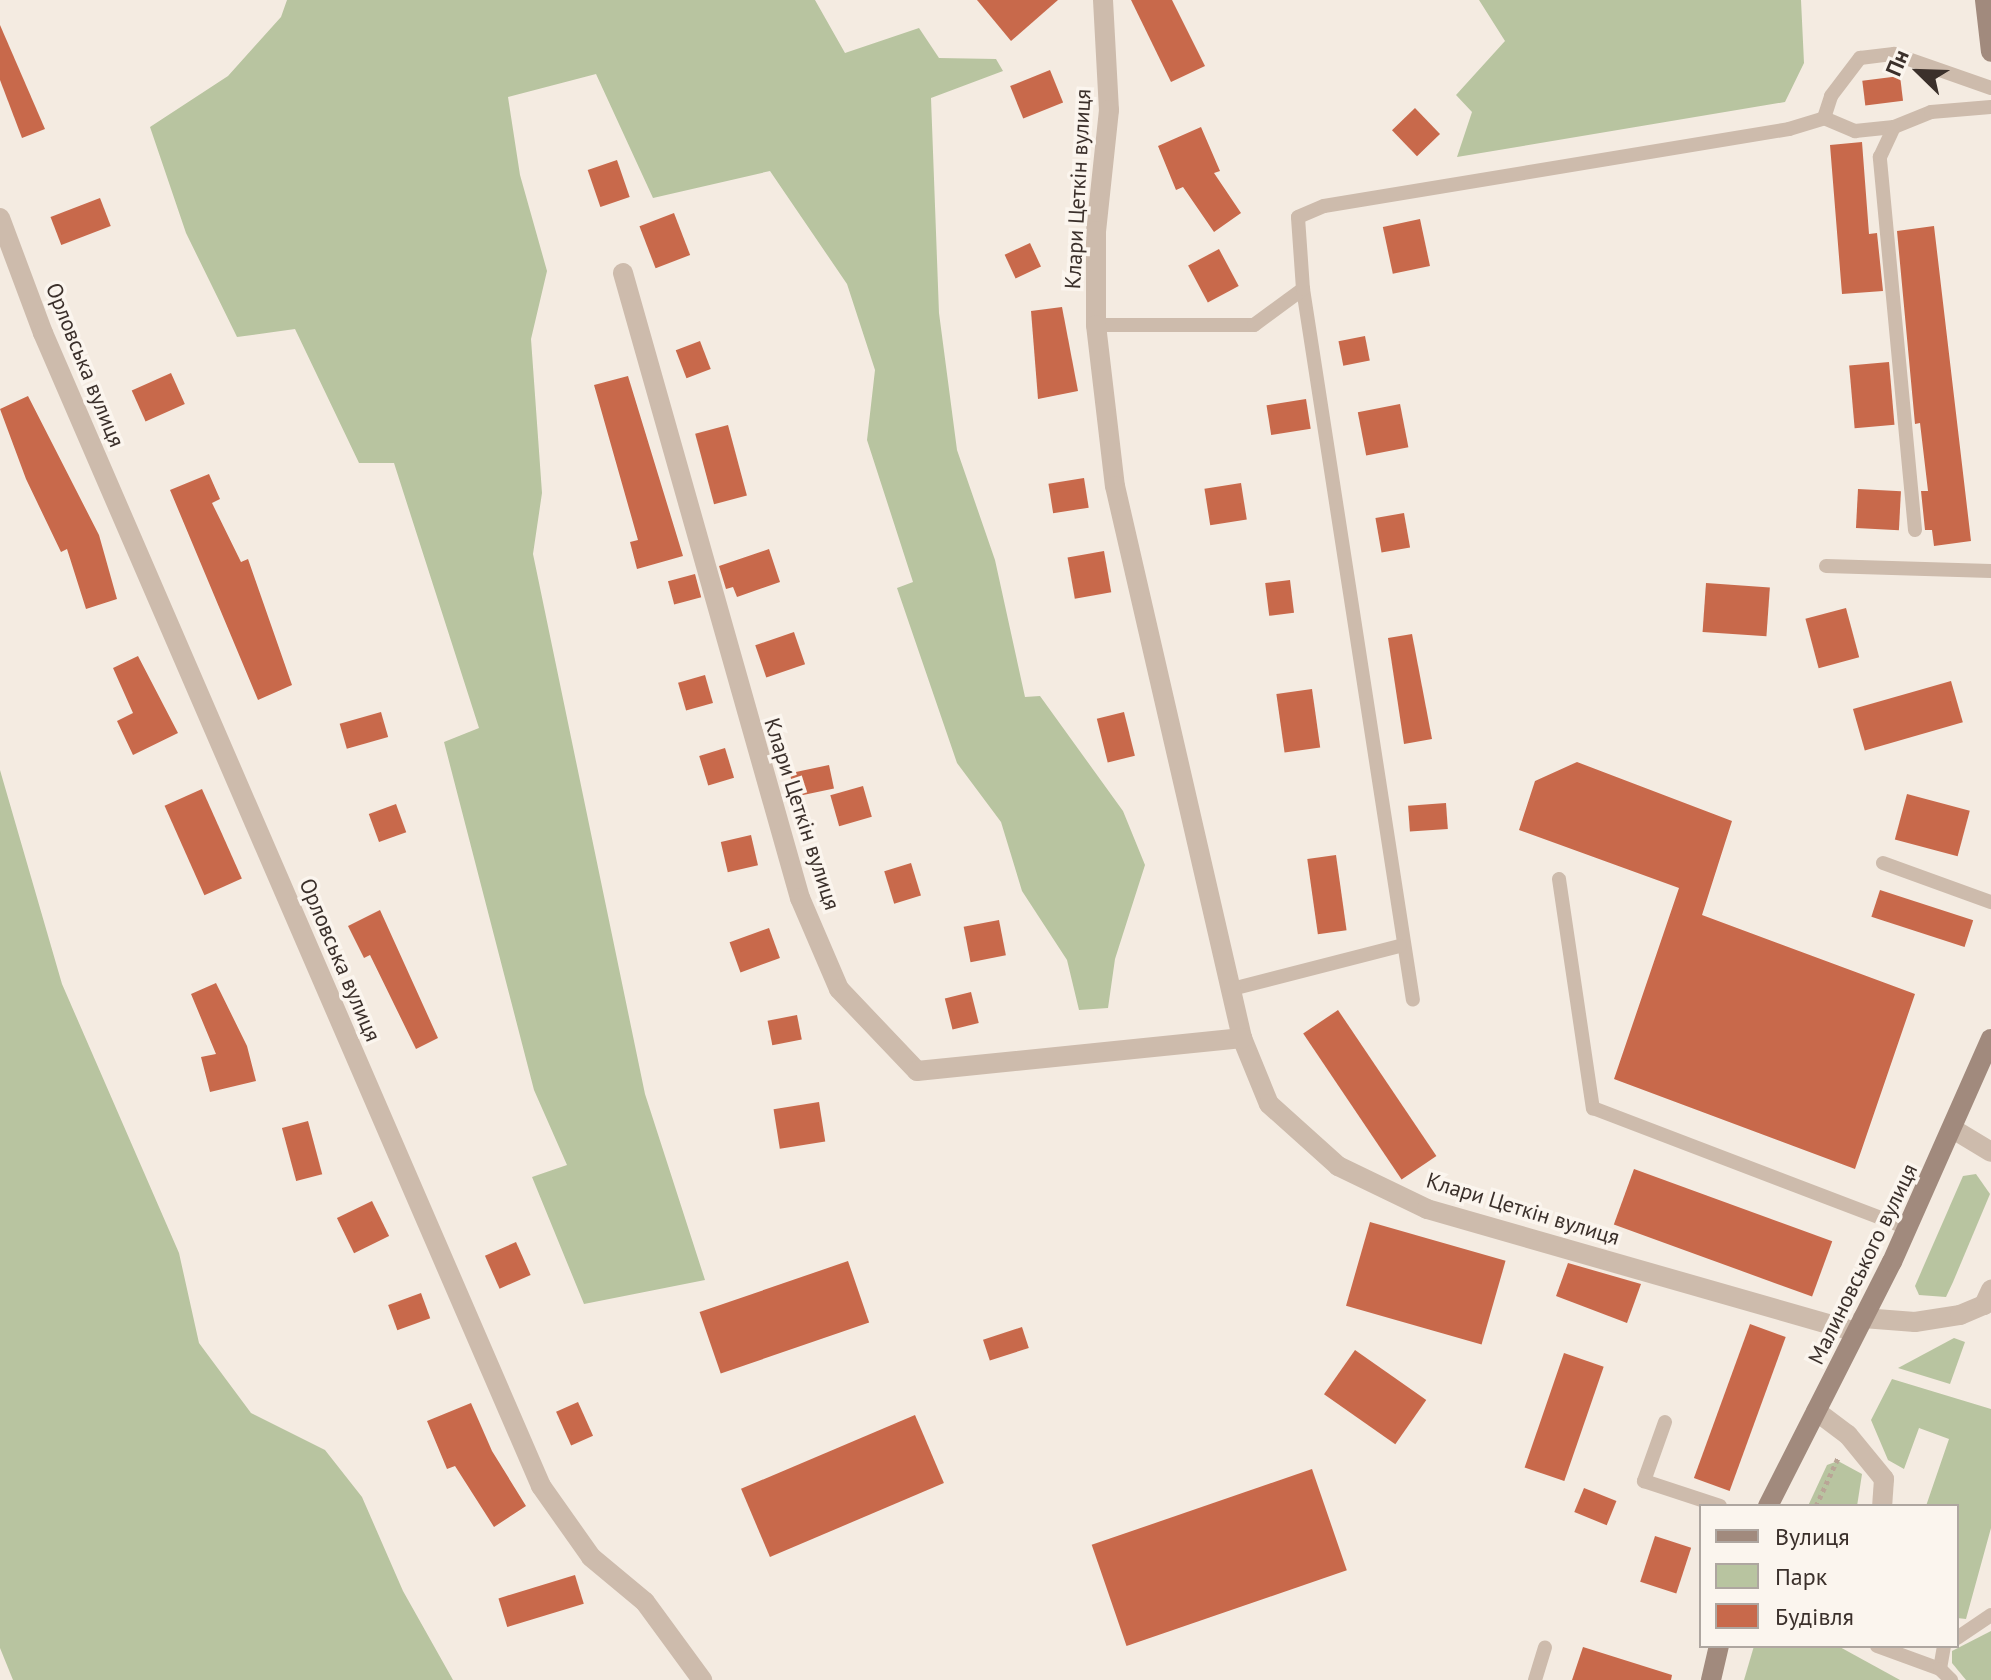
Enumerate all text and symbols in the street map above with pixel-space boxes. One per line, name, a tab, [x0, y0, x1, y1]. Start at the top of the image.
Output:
north arrow	[1879, 32, 1959, 112]
text: Пн	[1879, 45, 1915, 80]
street label: Клари Цеткін вулиця	[1060, 88, 1096, 290]
street label: Орловська вулиця	[40, 279, 130, 451]
street label: Клари Цеткін вулиця	[758, 715, 846, 913]
street label: Орловська вулиця	[294, 874, 386, 1046]
street label: Малиновського вулиця	[1803, 1159, 1923, 1369]
street label: Клари Цеткін вулиця	[1423, 1167, 1623, 1251]
legend	[1699, 1504, 1959, 1648]
text: Вулиця	[1775, 1521, 1850, 1552]
text: Парк	[1775, 1561, 1827, 1592]
text: Будівля	[1775, 1601, 1854, 1632]

